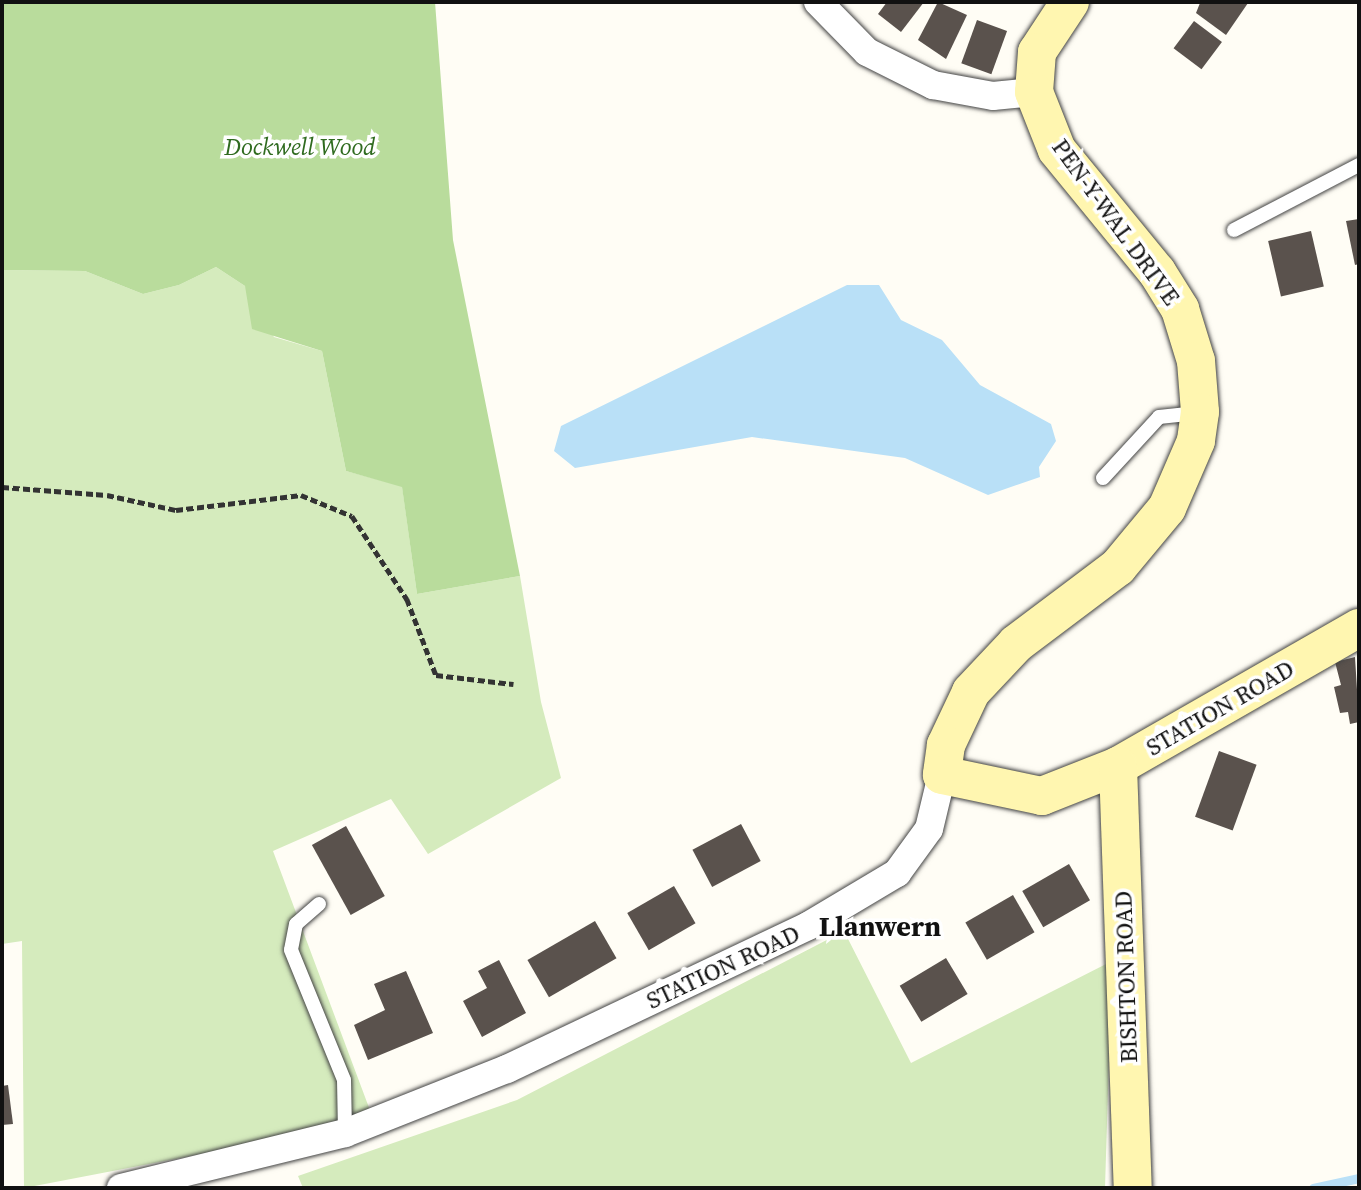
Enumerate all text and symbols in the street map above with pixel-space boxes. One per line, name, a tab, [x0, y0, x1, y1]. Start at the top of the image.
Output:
park label: Dockwell Wood	[224, 133, 376, 161]
street label: PEN-Y-WAL DRIVE	[1046, 133, 1186, 311]
street label: STATION ROAD	[1141, 654, 1299, 762]
street label: BISHTON ROAD	[1109, 890, 1143, 1064]
district label: Llanwern	[819, 909, 941, 943]
street label: STATION ROAD	[642, 919, 804, 1015]

